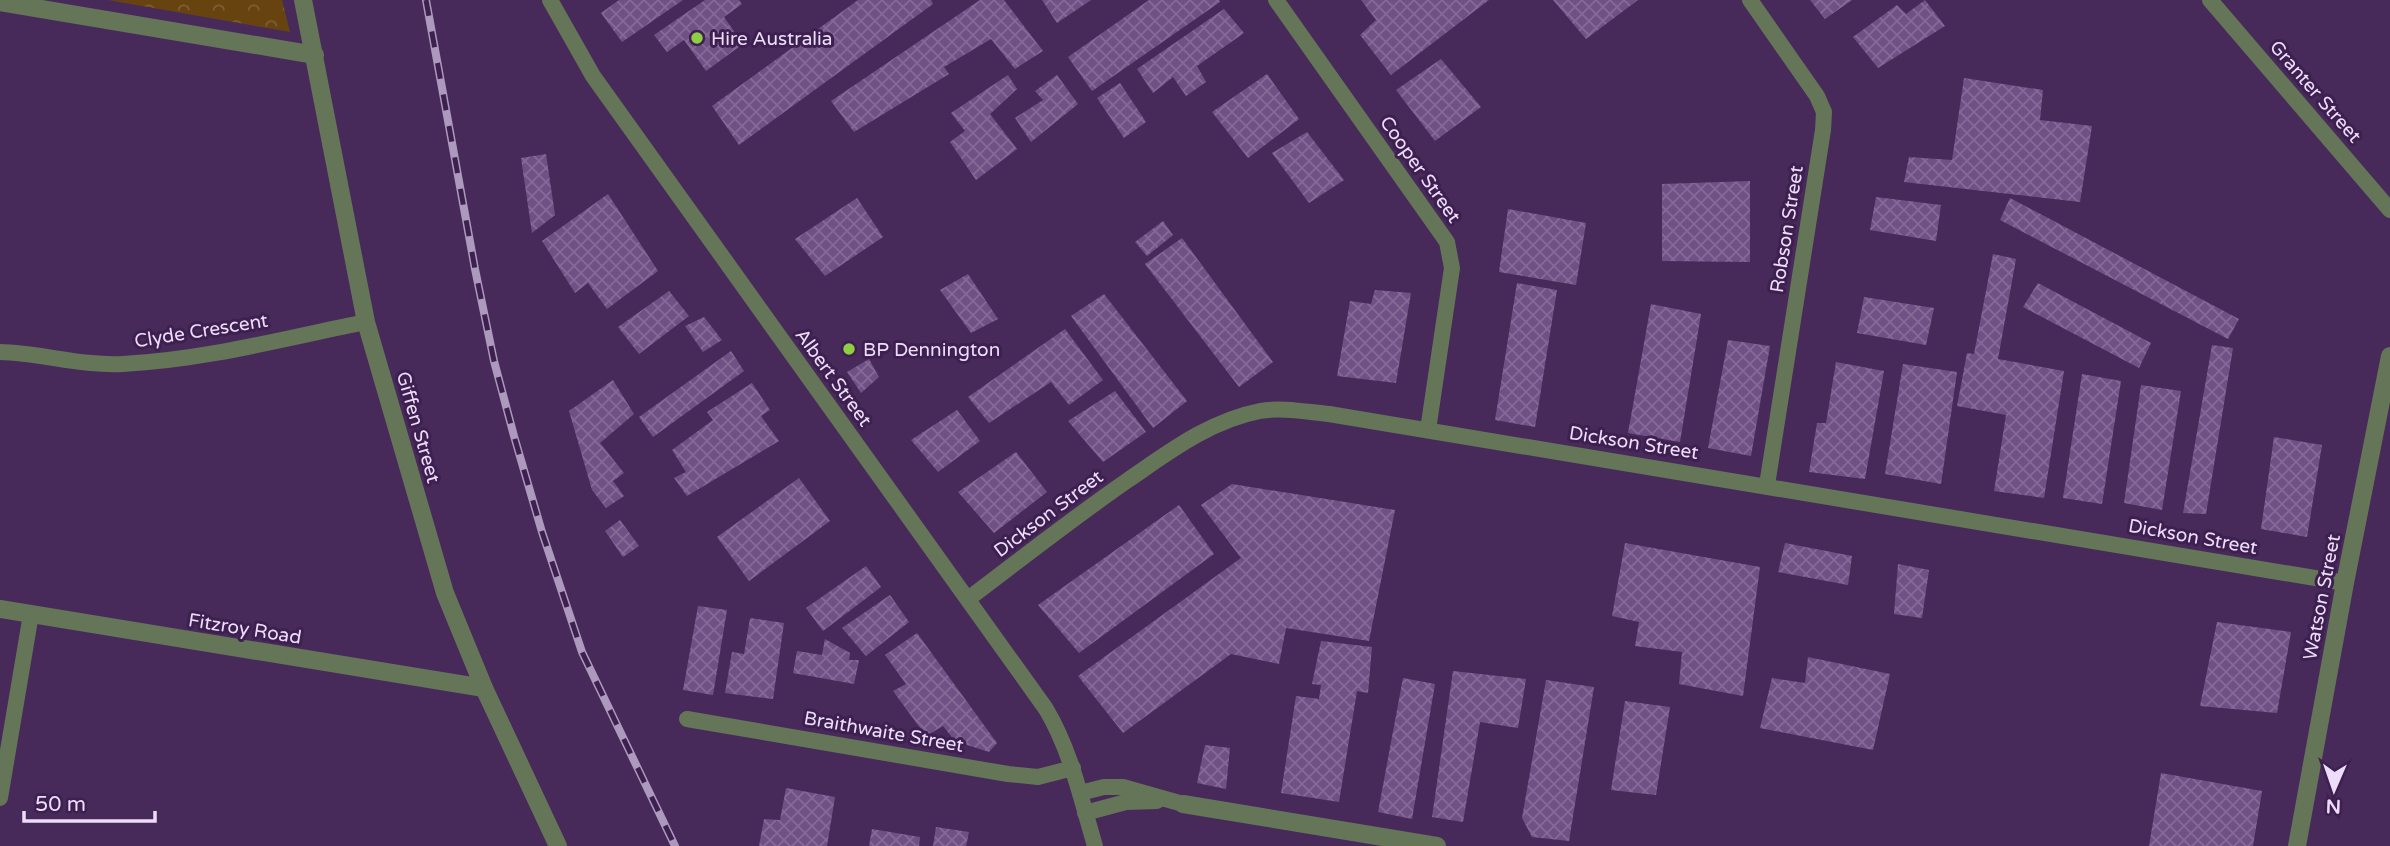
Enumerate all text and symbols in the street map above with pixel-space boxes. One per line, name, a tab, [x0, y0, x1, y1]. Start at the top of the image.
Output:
place label: Hire Australia	[711, 28, 832, 50]
marker: Hire Australia	[689, 30, 705, 46]
street label: Granter Street	[2265, 36, 2366, 147]
street label: Cooper Street	[1375, 112, 1465, 227]
street label: Robson Street	[1766, 164, 1808, 294]
street label: Clyde Crescent	[133, 310, 270, 352]
street label: Albert Street	[790, 324, 876, 431]
place label: BP Dennington	[863, 339, 1000, 361]
marker: BP Dennington	[841, 341, 857, 357]
street label: Giffen Street	[392, 369, 444, 486]
street label: Dickson Street	[1568, 422, 1700, 464]
street label: Dickson Street	[990, 466, 1107, 562]
street label: Dickson Street	[2127, 515, 2259, 559]
street label: Watson Street	[2299, 532, 2345, 662]
street label: Fitzroy Road	[187, 609, 303, 649]
street label: Braithwaite Street	[802, 707, 965, 757]
north arrow	[2299, 755, 2369, 825]
scale bar	[24, 780, 156, 824]
text: 50 m	[35, 792, 86, 817]
text: N	[2325, 795, 2341, 817]

